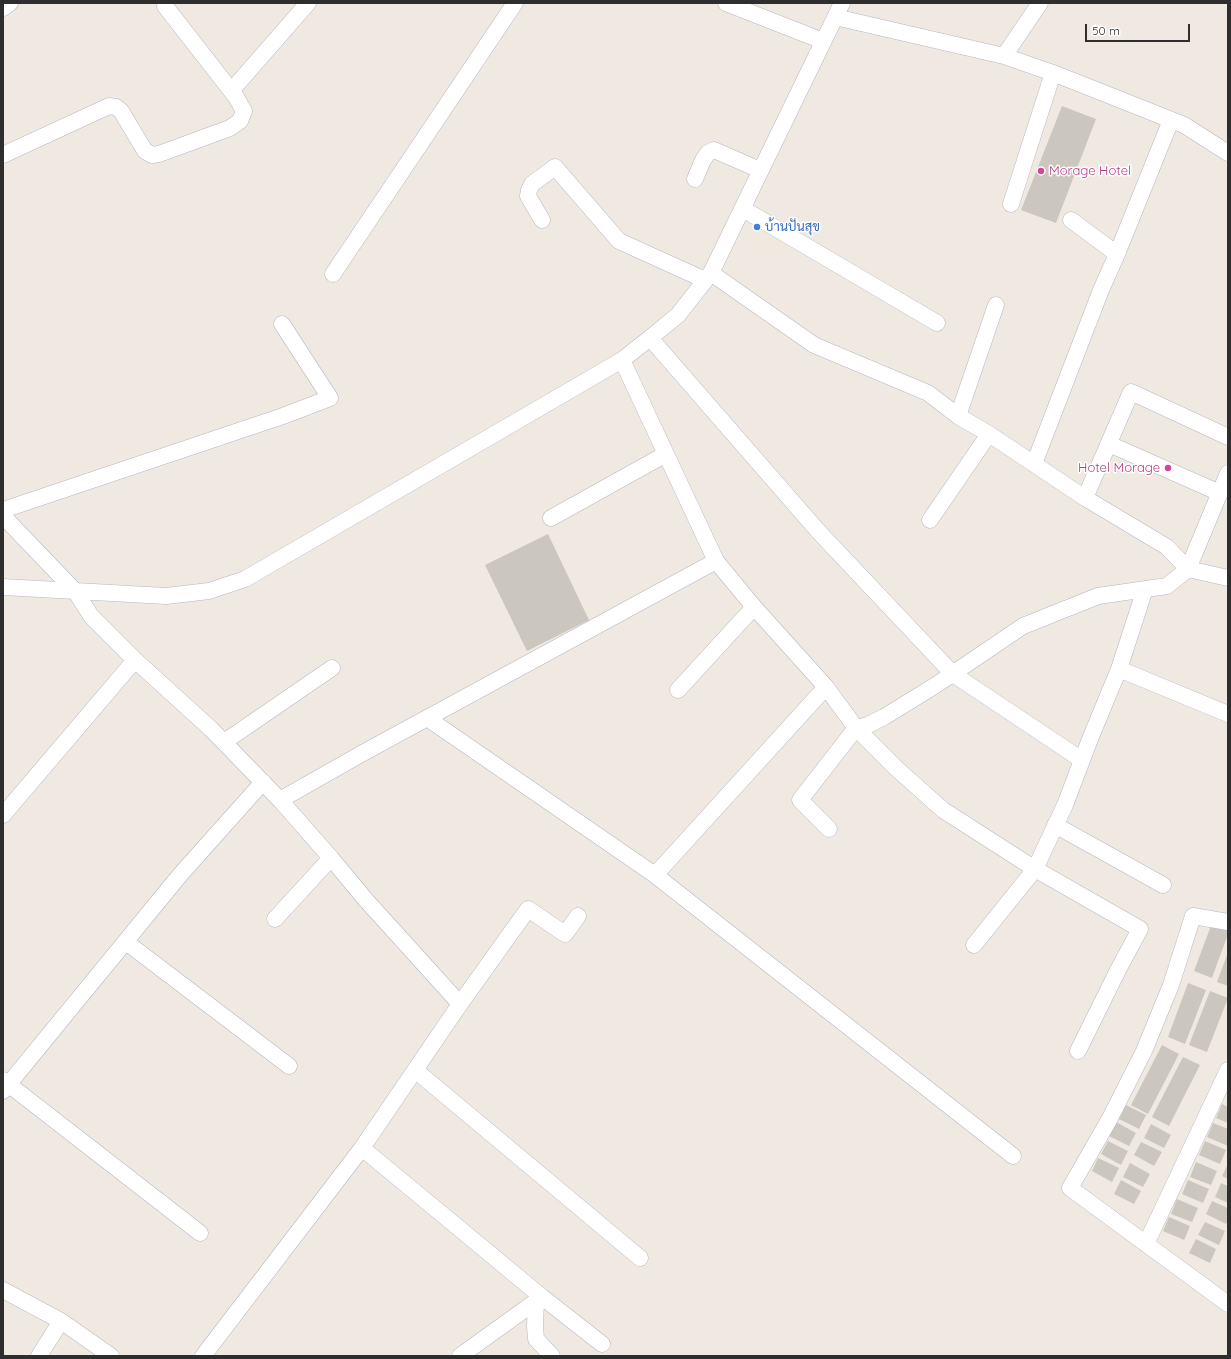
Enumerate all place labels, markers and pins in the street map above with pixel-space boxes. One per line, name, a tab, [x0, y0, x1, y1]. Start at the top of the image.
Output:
place label: Morage Hotel	[1049, 163, 1131, 179]
marker: Morage Hotel	[1036, 166, 1046, 176]
place label: บ้านปันสุข	[765, 219, 820, 235]
marker: บ้านปันสุข	[752, 222, 762, 232]
place label: Hotel Morage	[1078, 460, 1160, 476]
marker: Hotel Morage	[1163, 463, 1173, 473]

